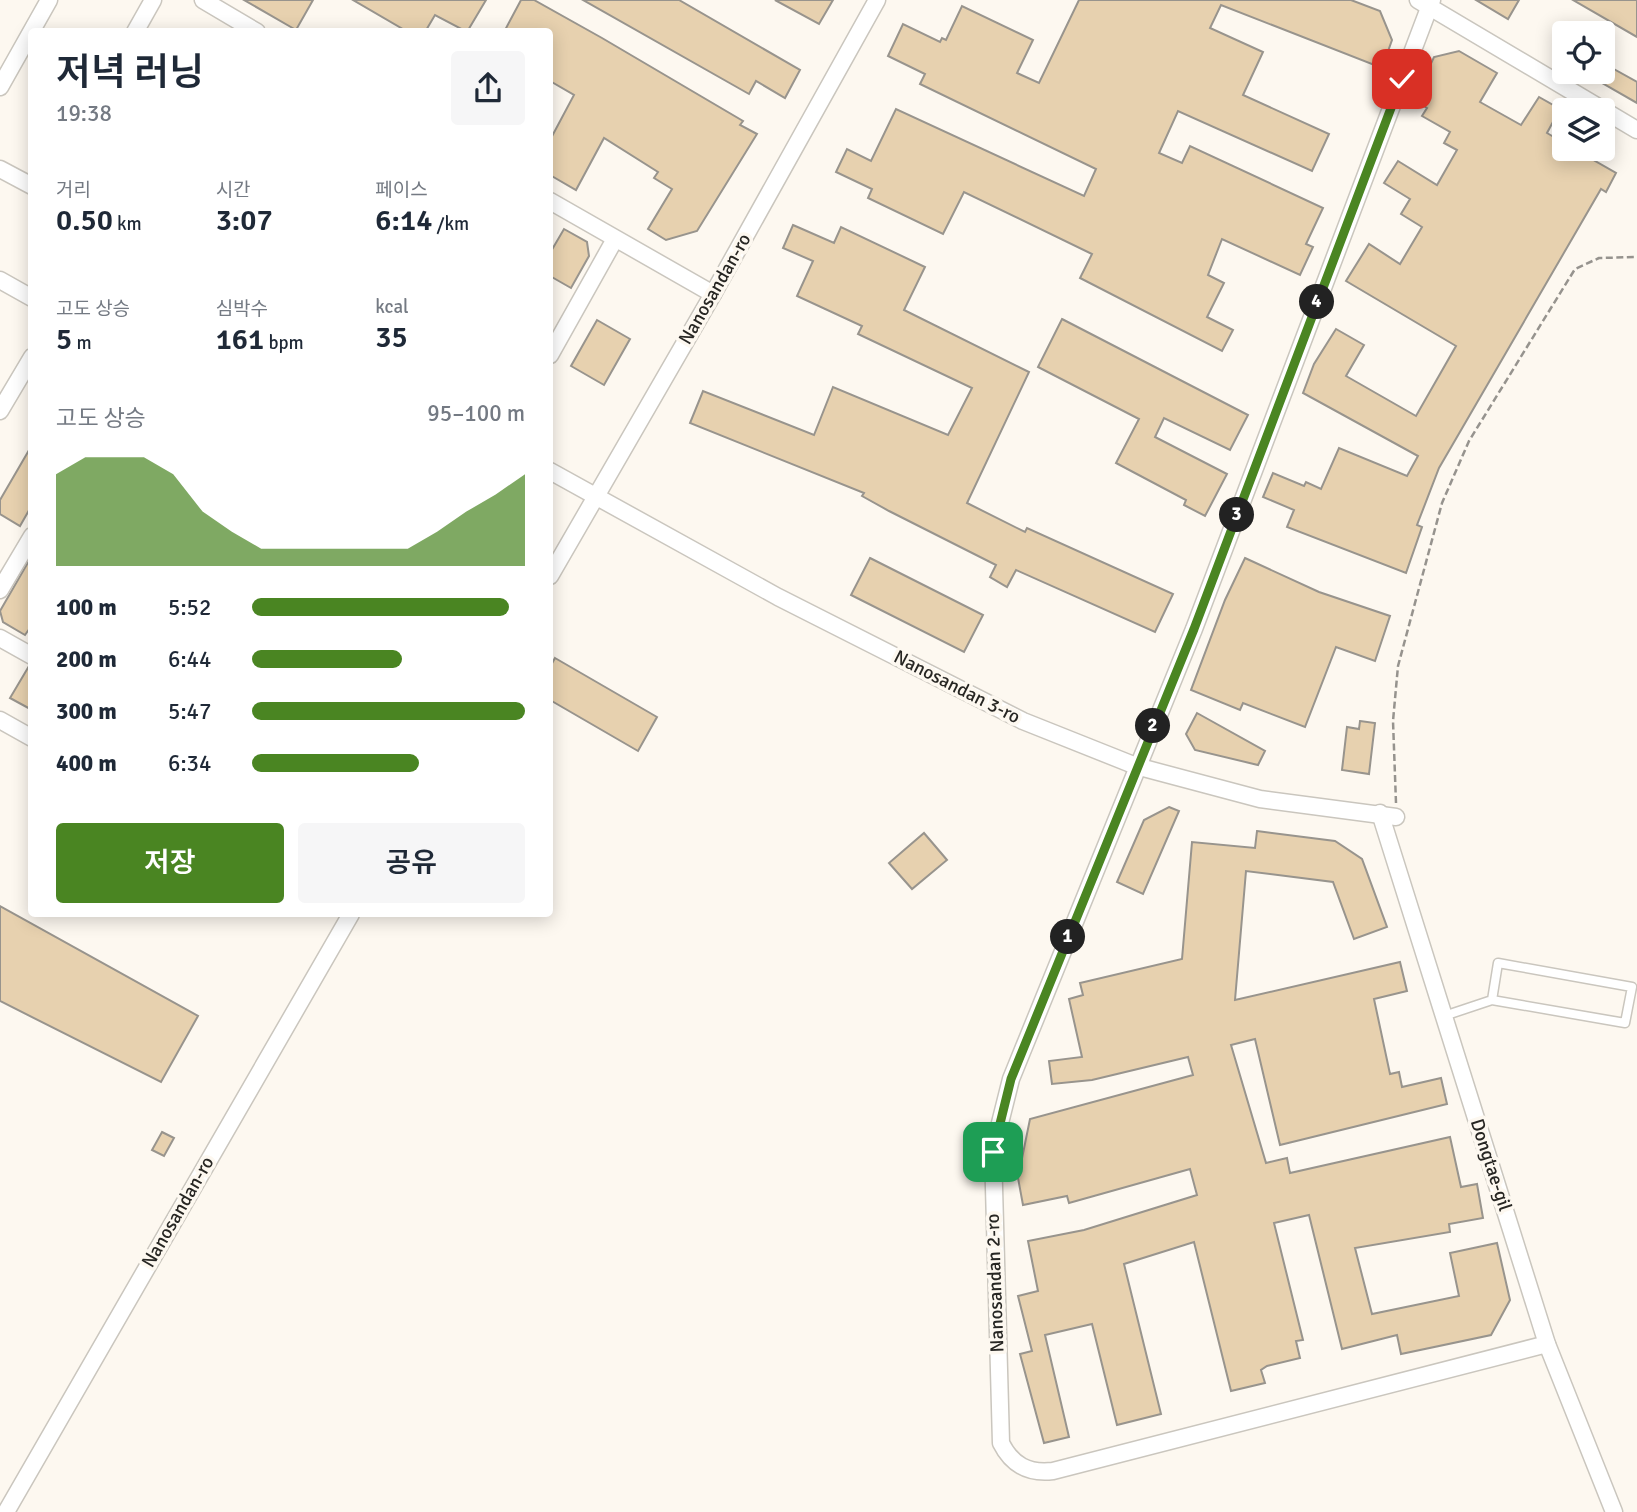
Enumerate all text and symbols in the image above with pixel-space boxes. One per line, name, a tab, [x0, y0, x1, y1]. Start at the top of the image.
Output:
map controls	[1552, 21, 1615, 161]
button: locate	[1552, 21, 1615, 84]
text: 저녁 러닝	[56, 49, 204, 96]
pin	[1372, 49, 1432, 109]
button: share	[451, 51, 525, 125]
icon: check	[1383, 60, 1421, 98]
button: layers	[1552, 98, 1615, 161]
text: 19:38	[56, 99, 112, 128]
text: 거리	[56, 178, 91, 202]
text: 시간	[216, 178, 251, 202]
text: 페이스	[375, 178, 428, 202]
text: 0.50	[56, 202, 113, 239]
text: 3:07	[216, 202, 273, 239]
text: 6:14	[375, 202, 432, 239]
text: km	[113, 212, 142, 236]
text: /km	[432, 212, 469, 236]
street label: Nanosandan-ro	[674, 229, 757, 349]
pin: 4	[1300, 284, 1334, 320]
text: 4	[1311, 289, 1322, 313]
text: kcal	[375, 295, 409, 319]
text: 고도 상승	[56, 297, 130, 321]
text: 심박수	[216, 297, 268, 321]
text: 35	[375, 319, 408, 356]
text: 5	[56, 321, 72, 358]
text: 161	[216, 321, 264, 358]
text: m	[72, 331, 92, 355]
text: bpm	[264, 331, 304, 355]
text: 95–100 m	[427, 399, 525, 428]
text: 고도 상승	[56, 404, 146, 433]
pin: 3	[1220, 498, 1254, 532]
text: 3	[1231, 502, 1242, 526]
text: 100 m	[56, 593, 117, 622]
text: 5:52	[168, 593, 211, 622]
text: 200 m	[56, 645, 117, 674]
text: 6:44	[168, 645, 211, 674]
street label: Nanosandan 3-ro	[890, 645, 1024, 729]
text: 300 m	[56, 697, 117, 726]
text: 5:47	[168, 697, 211, 726]
pin: 2	[1136, 708, 1170, 744]
text: 2	[1147, 713, 1158, 737]
text: 400 m	[56, 749, 117, 778]
text: 6:34	[168, 749, 211, 778]
button: 저장	[56, 823, 284, 903]
button: 공유	[298, 823, 525, 903]
pin: 1	[1050, 920, 1086, 954]
text: 1	[1062, 924, 1073, 948]
street label: Dongtae-gil	[1465, 1116, 1517, 1214]
pin	[963, 1122, 1023, 1182]
icon: arrive	[974, 1133, 1012, 1171]
street label: Nanosandan-ro	[137, 1152, 220, 1272]
street label: Nanosandan 2-ro	[981, 1213, 1009, 1353]

